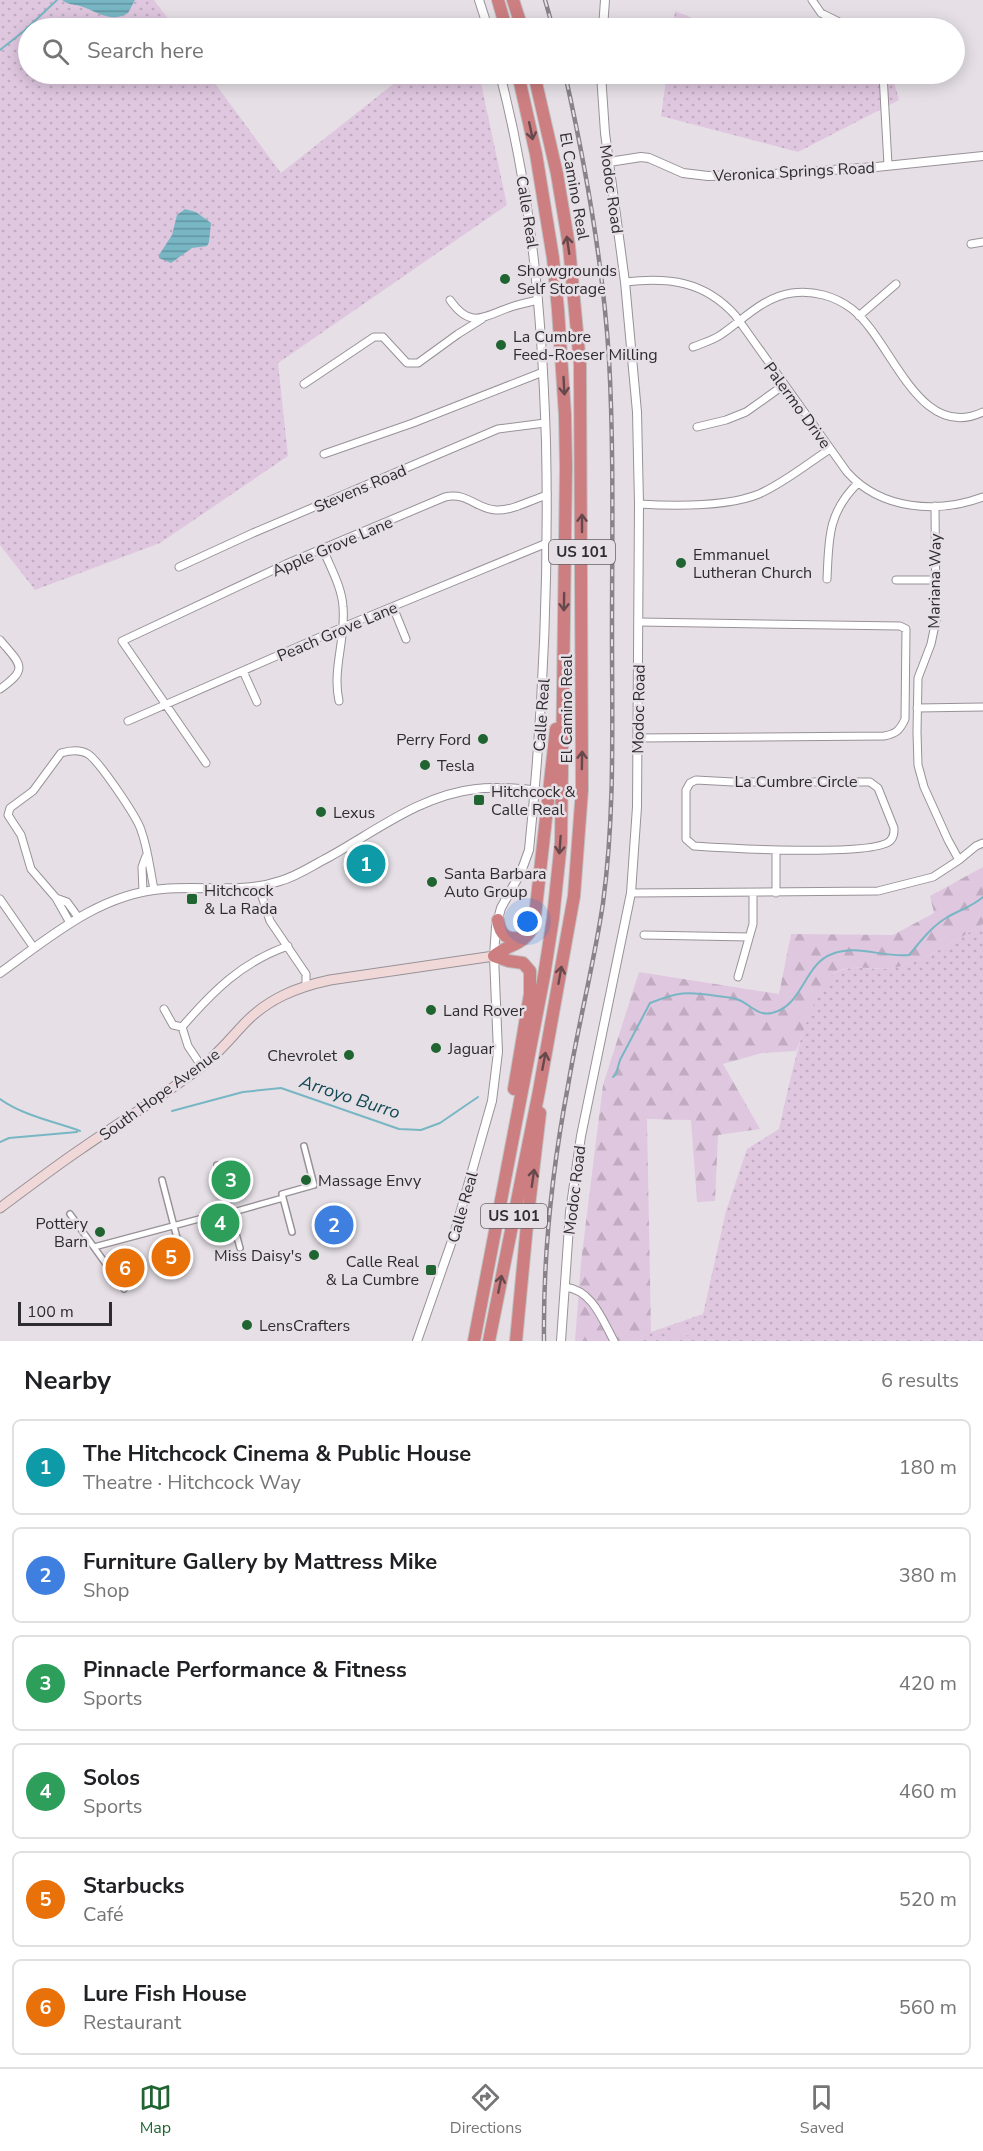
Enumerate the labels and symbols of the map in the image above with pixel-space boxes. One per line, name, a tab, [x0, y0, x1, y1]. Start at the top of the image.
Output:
one-way arrow	[526, 120, 537, 140]
street label: El Camino Real	[554, 131, 594, 242]
street label: Modoc Road	[594, 143, 628, 235]
street label: Veronica Springs Road	[712, 157, 876, 187]
street label: Calle Real	[510, 174, 544, 250]
one-way arrow	[563, 235, 574, 255]
place label: Showgrounds Self Storage	[517, 260, 617, 300]
marker: Showgrounds Self Storage	[498, 272, 512, 286]
place label: La Cumbre Feed-Roeser Milling	[513, 326, 658, 366]
marker: La Cumbre Feed-Roeser Milling	[494, 338, 508, 352]
street label: Palermo Drive	[758, 358, 836, 453]
one-way arrow	[558, 376, 569, 396]
street label: Stevens Road	[311, 460, 410, 518]
street label: Apple Grove Lane	[269, 512, 396, 582]
one-way arrow	[576, 514, 588, 534]
street label: Mariana Way	[923, 533, 947, 629]
road number: US 101	[549, 540, 615, 564]
place label: Emmanuel Lutheran Church	[693, 544, 812, 584]
marker: Emmanuel Lutheran Church	[674, 556, 688, 570]
one-way arrow	[558, 592, 570, 612]
street label: Peach Grove Lane	[274, 597, 401, 667]
street label: El Camino Real	[556, 654, 578, 763]
street label: Modoc Road	[627, 664, 651, 754]
street label: Calle Real	[528, 678, 556, 752]
place label: Perry Ford	[396, 729, 471, 751]
marker: Perry Ford	[476, 732, 490, 746]
one-way arrow	[576, 751, 588, 771]
place label: Tesla	[437, 755, 475, 777]
marker: Tesla	[418, 758, 432, 772]
street label: La Cumbre Circle	[735, 771, 857, 793]
place label: Hitchcock & Calle Real	[491, 781, 576, 821]
marker: Hitchcock & Calle Real	[472, 793, 486, 807]
place label: Lexus	[333, 802, 375, 824]
marker: Lexus	[314, 805, 328, 819]
one-way arrow	[555, 834, 566, 854]
pin: 1	[346, 842, 386, 886]
place label: Santa Barbara Auto Group	[444, 863, 547, 903]
marker: Santa Barbara Auto Group	[425, 875, 439, 889]
place label: Hitchcock & La Rada	[204, 880, 277, 920]
marker: Hitchcock & La Rada	[185, 892, 199, 906]
your location	[513, 907, 542, 936]
one-way arrow	[555, 965, 566, 985]
place label: Land Rover	[443, 1000, 525, 1022]
marker: Land Rover	[424, 1003, 438, 1017]
place label: Jaguar	[447, 1038, 494, 1060]
marker: Jaguar	[429, 1041, 443, 1055]
street label: South Hope Avenue	[95, 1044, 224, 1146]
place label: Chevrolet	[267, 1045, 337, 1067]
marker: Chevrolet	[342, 1048, 356, 1062]
one-way arrow	[539, 1052, 550, 1072]
water label: Arroyo Burro	[296, 1069, 403, 1125]
street label: Modoc Road	[559, 1144, 591, 1236]
pin: 3	[212, 1158, 250, 1202]
street label: Calle Real	[442, 1169, 484, 1246]
one-way arrow	[527, 1169, 538, 1189]
place label: Massage Envy	[318, 1170, 422, 1192]
marker: Massage Envy	[299, 1173, 313, 1187]
pin: 4	[200, 1200, 240, 1246]
pin: 2	[314, 1202, 354, 1248]
road number: US 101	[481, 1204, 547, 1228]
place label: Pottery Barn	[36, 1213, 89, 1253]
marker: Pottery Barn	[93, 1225, 107, 1239]
pin: 5	[152, 1234, 190, 1280]
place label: Miss Daisy's	[214, 1245, 302, 1267]
pin: 6	[106, 1246, 144, 1290]
marker: Miss Daisy's	[307, 1248, 321, 1262]
place label: Calle Real & La Cumbre	[326, 1251, 419, 1291]
marker: Calle Real & La Cumbre	[424, 1263, 438, 1277]
one-way arrow	[495, 1274, 506, 1294]
scale bar	[18, 1299, 112, 1326]
place label: LensCrafters	[259, 1315, 350, 1337]
marker: LensCrafters	[240, 1318, 254, 1332]

